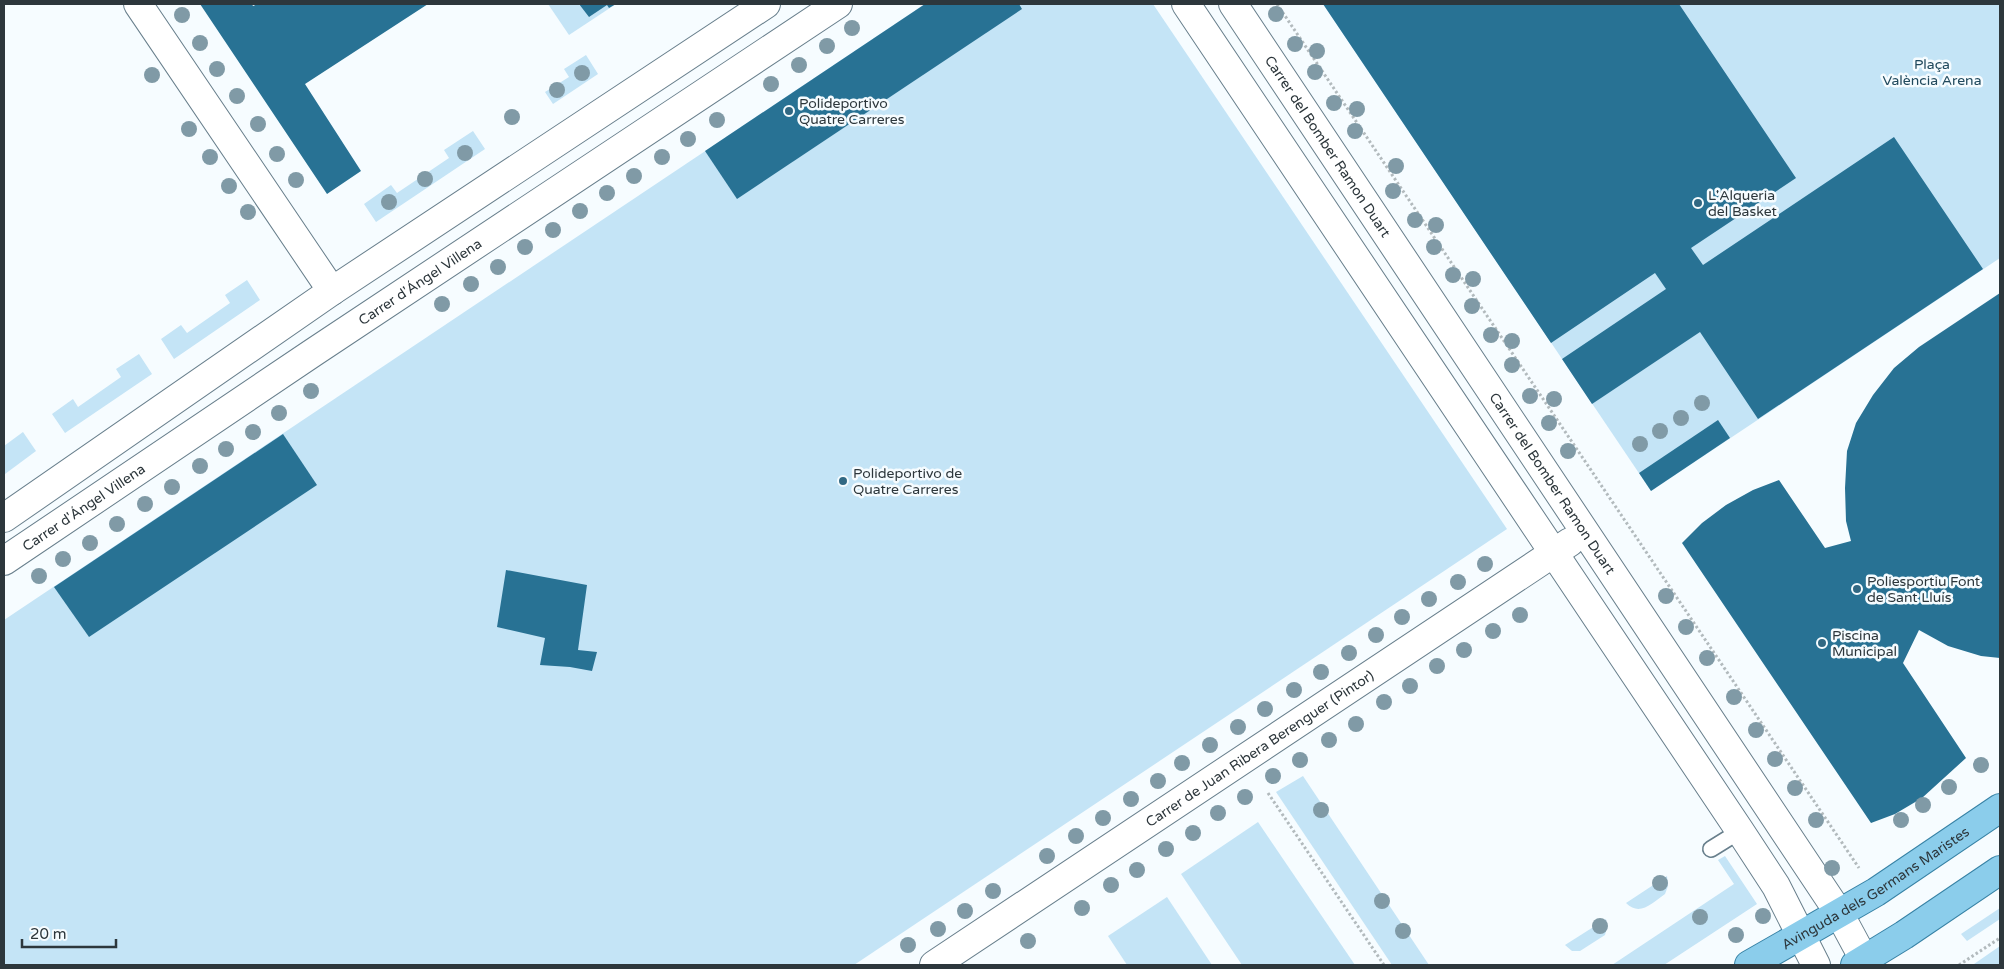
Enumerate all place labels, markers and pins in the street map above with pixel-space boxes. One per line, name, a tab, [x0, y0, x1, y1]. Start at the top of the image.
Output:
place label: Polideportivo Quatre Carreres	[799, 95, 905, 128]
marker: Polideportivo Quatre Carreres	[783, 105, 795, 117]
place label: L'Alqueria del Basket	[1708, 187, 1778, 220]
marker: L'Alqueria del Basket	[1692, 197, 1704, 209]
place label: Polideportivo de Quatre Carreres	[853, 465, 962, 498]
marker: Polideportivo de Quatre Carreres	[837, 475, 849, 487]
place label: Poliesportiu Font de Sant Lluís	[1867, 573, 1981, 606]
marker: Poliesportiu Font de Sant Lluís	[1851, 583, 1863, 595]
place label: Piscina Municipal	[1832, 627, 1897, 660]
marker: Piscina Municipal	[1816, 637, 1828, 649]

